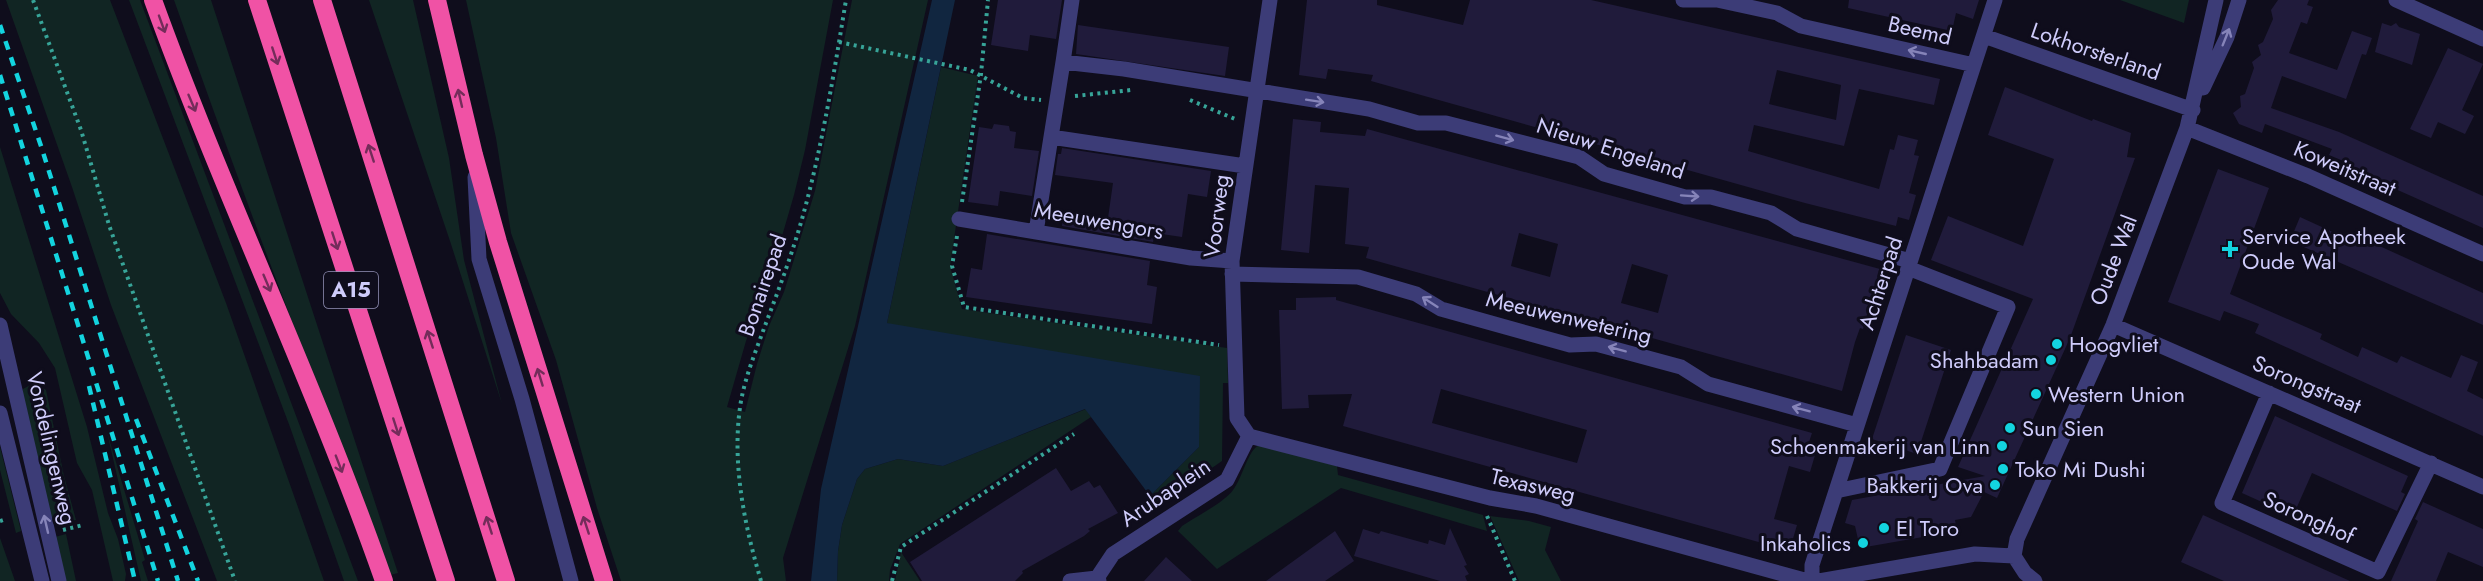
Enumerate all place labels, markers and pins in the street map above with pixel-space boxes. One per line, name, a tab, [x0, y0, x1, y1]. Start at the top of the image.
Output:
place label: Service Apotheek Oude Wal	[2242, 220, 2406, 277]
marker: Service Apotheek Oude Wal	[2223, 242, 2237, 256]
place label: Hoogvliet	[2069, 328, 2159, 360]
marker: Hoogvliet	[2050, 337, 2064, 351]
place label: Shahbadam	[1930, 344, 2039, 376]
marker: Shahbadam	[2044, 353, 2058, 367]
place label: Western Union	[2048, 378, 2185, 410]
marker: Western Union	[2029, 387, 2043, 401]
place label: Sun Sien	[2022, 412, 2104, 444]
marker: Sun Sien	[2003, 421, 2017, 435]
place label: Schoenmakerij van Linn	[1770, 430, 1990, 462]
marker: Schoenmakerij van Linn	[1995, 439, 2009, 453]
place label: Toko Mi Dushi	[2015, 453, 2146, 485]
marker: Toko Mi Dushi	[1996, 462, 2010, 476]
place label: Bakkerij Ova	[1866, 469, 1983, 501]
marker: Bakkerij Ova	[1988, 478, 2002, 492]
place label: El Toro	[1896, 512, 1959, 544]
marker: El Toro	[1877, 521, 1891, 535]
place label: Inkaholics	[1760, 527, 1851, 559]
marker: Inkaholics	[1856, 536, 1870, 550]

